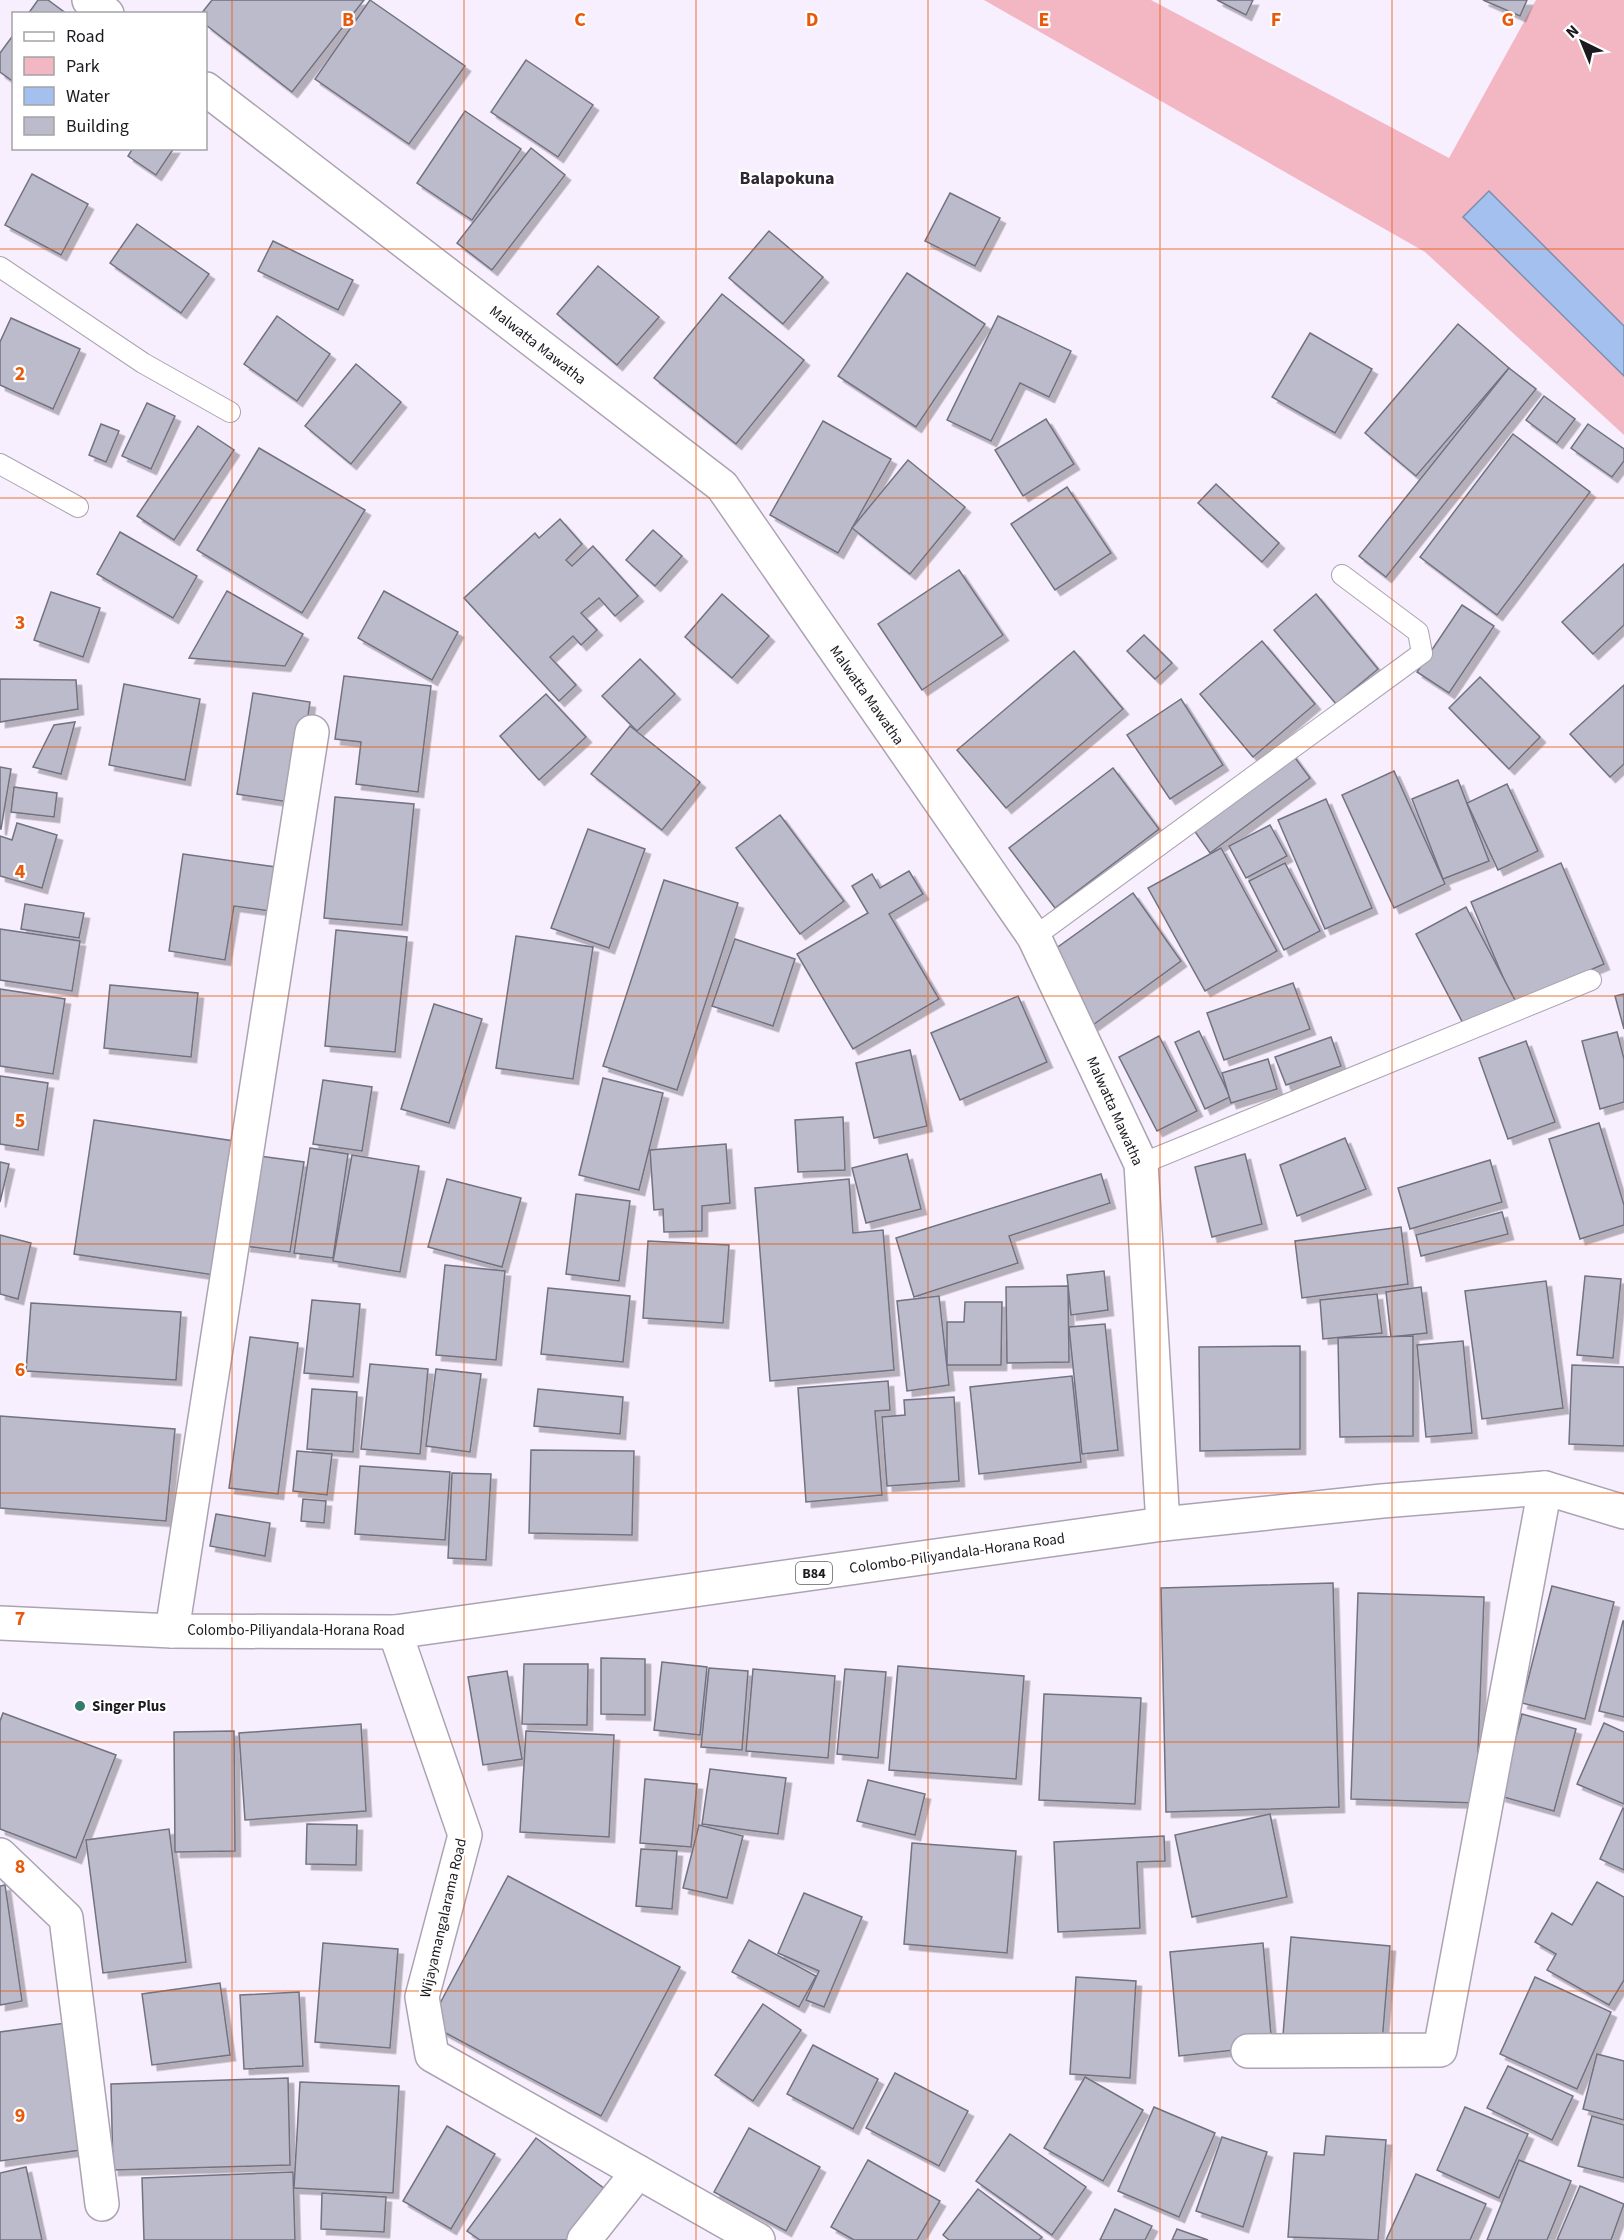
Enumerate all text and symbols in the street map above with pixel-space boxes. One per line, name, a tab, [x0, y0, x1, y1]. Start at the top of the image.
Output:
text: B	[342, 6, 354, 34]
text: C	[574, 6, 586, 34]
text: D	[806, 6, 818, 34]
text: E	[1039, 6, 1049, 34]
text: F	[1271, 6, 1281, 34]
text: G	[1502, 6, 1514, 34]
legend	[12, 12, 207, 150]
north arrow	[1552, 12, 1612, 72]
text: N	[1561, 20, 1584, 43]
text: Road	[66, 24, 105, 49]
text: Park	[66, 54, 100, 79]
text: Water	[66, 84, 110, 109]
text: Building	[66, 114, 129, 139]
district label: Balapokuna	[740, 166, 834, 191]
street label: Malwatta Mawatha	[485, 301, 590, 390]
text: 2	[15, 360, 25, 388]
text: 3	[15, 609, 25, 637]
street label: Malwatta Mawatha	[824, 641, 909, 749]
text: 4	[15, 858, 26, 886]
street label: Malwatta Mawatha	[1081, 1053, 1148, 1169]
text: 5	[15, 1107, 25, 1135]
text: 6	[15, 1356, 25, 1384]
street label: Colombo-Piliyandala-Horana Road	[848, 1528, 1066, 1579]
road number: B84	[796, 1562, 832, 1584]
text: 7	[15, 1605, 25, 1633]
street label: Colombo-Piliyandala-Horana Road	[187, 1620, 405, 1641]
place label: Singer Plus	[92, 1696, 166, 1717]
marker: Singer Plus	[73, 1699, 87, 1713]
street label: Wijayamangalarama Road	[415, 1836, 472, 2000]
text: 8	[15, 1853, 25, 1881]
text: 9	[15, 2102, 25, 2130]

